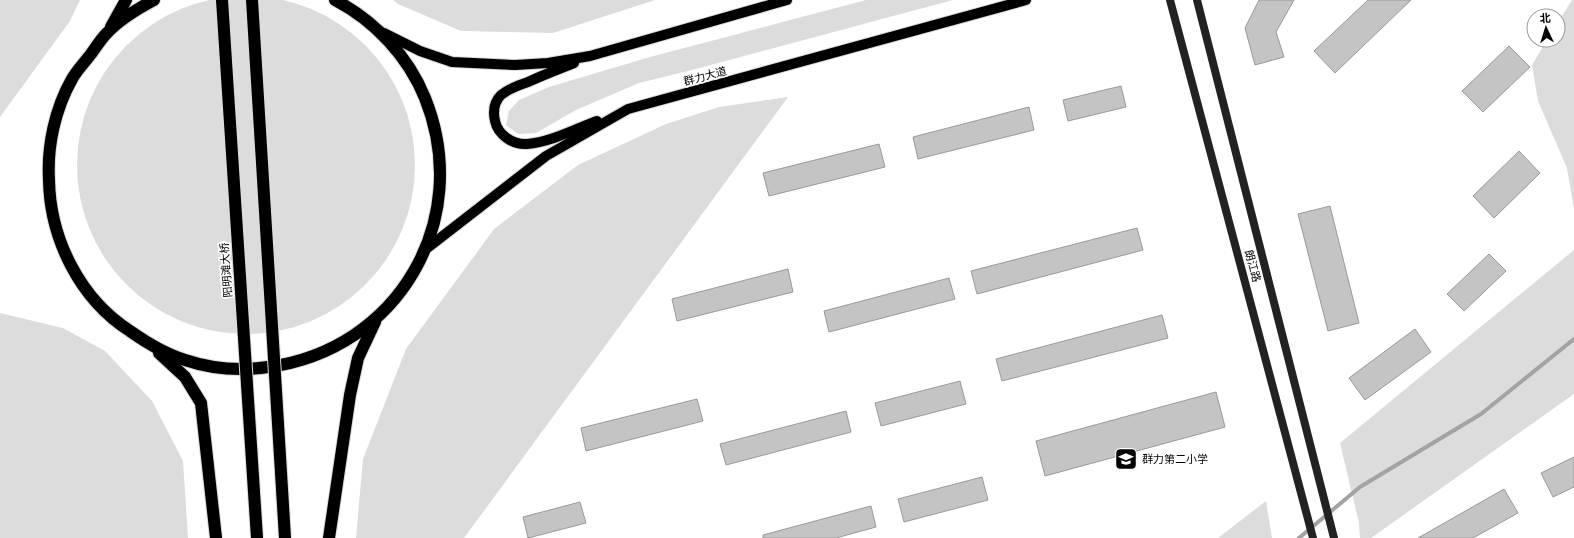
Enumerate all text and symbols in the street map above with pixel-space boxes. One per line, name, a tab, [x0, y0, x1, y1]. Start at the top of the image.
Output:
north arrow	[1526, 8, 1566, 48]
text: 北	[1539, 11, 1551, 24]
street label: 群力大道	[682, 64, 728, 87]
street label: 阳明滩大桥	[217, 242, 234, 298]
street label: 朗江路	[1243, 248, 1264, 283]
school or university icon: 群力第二小学	[1113, 446, 1139, 472]
place label: 群力第二小学	[1142, 452, 1208, 465]

